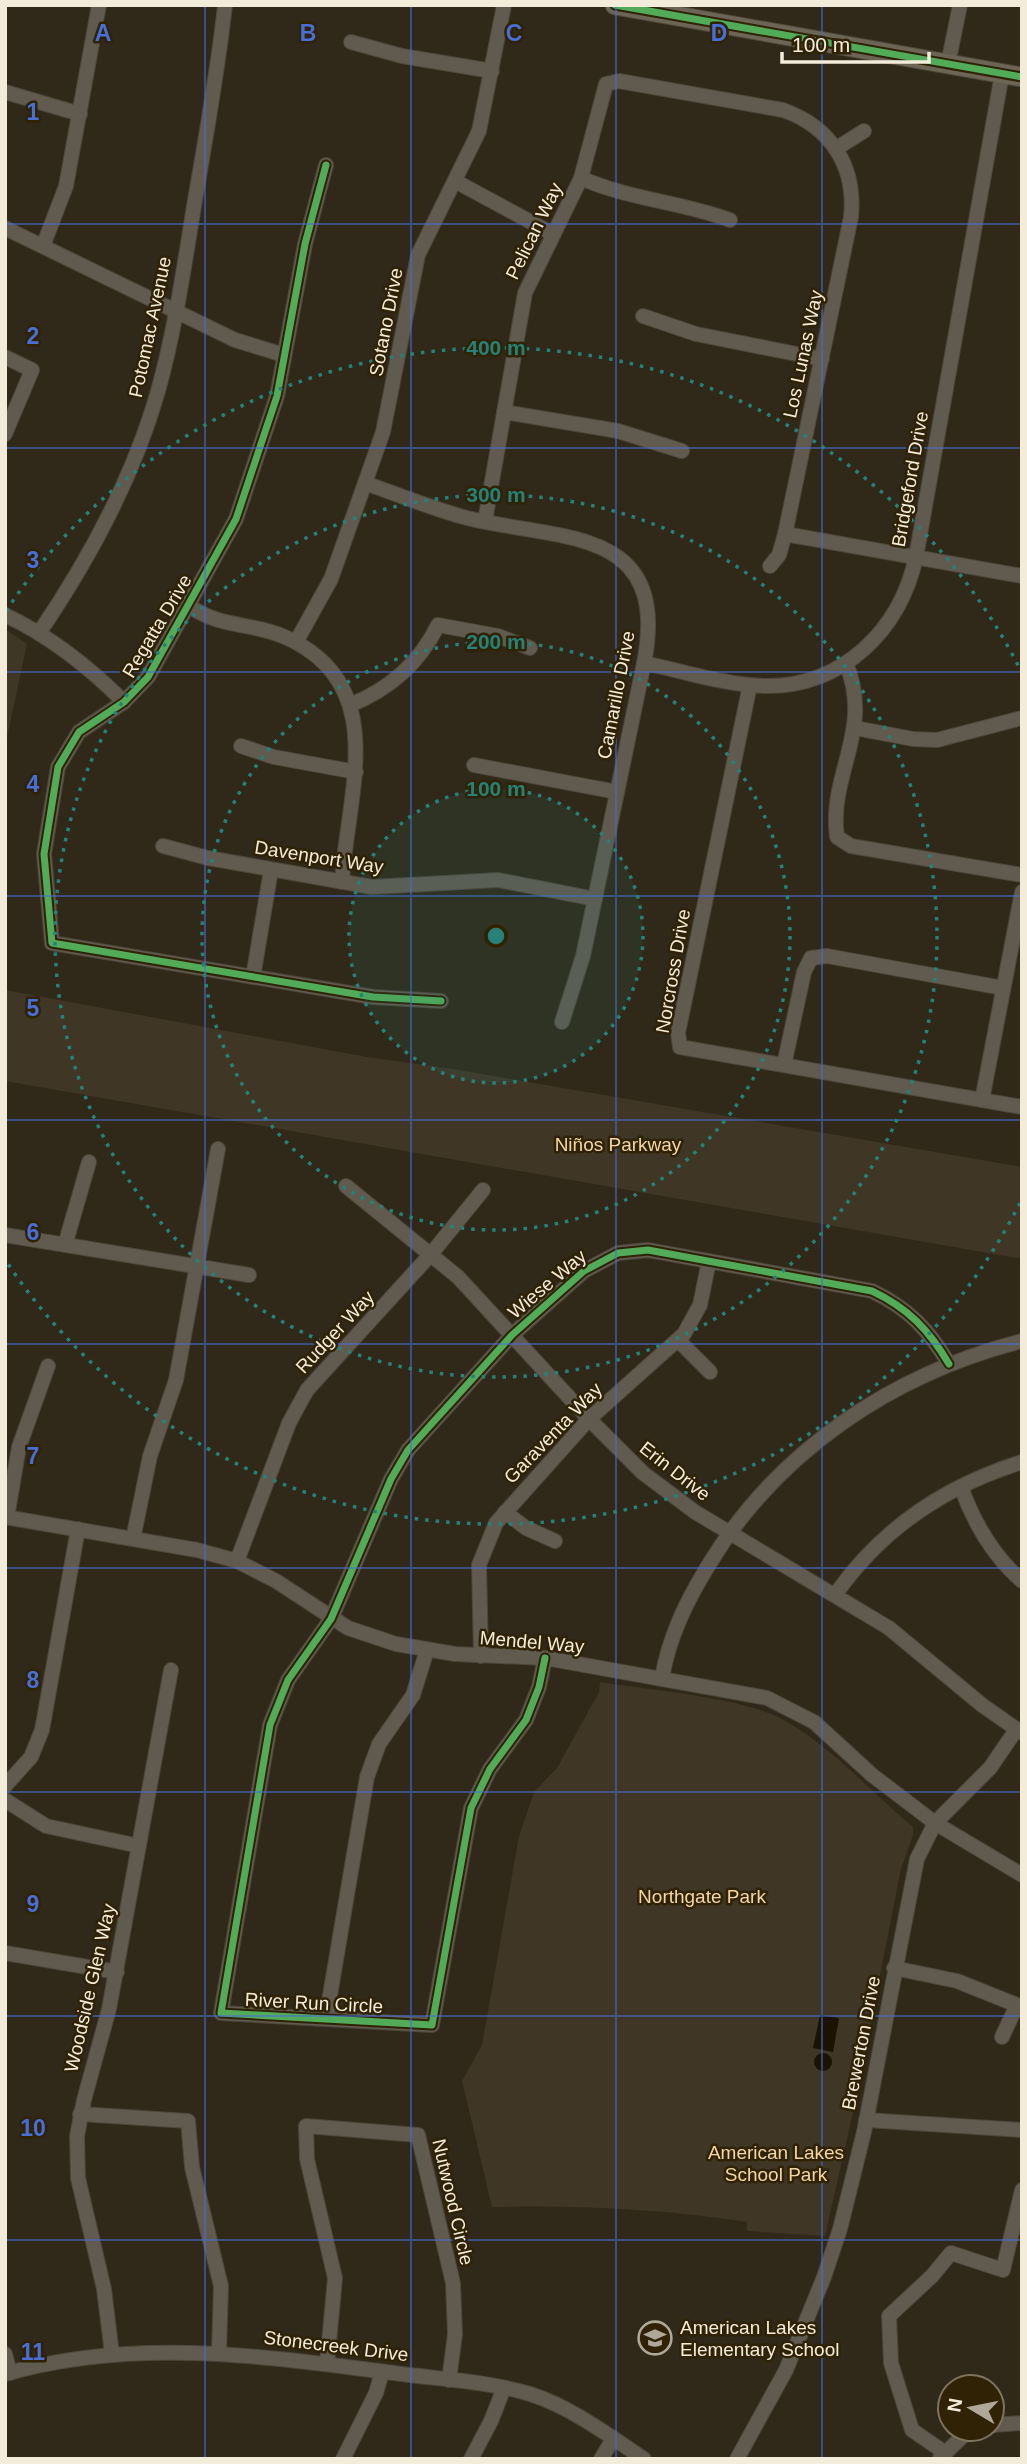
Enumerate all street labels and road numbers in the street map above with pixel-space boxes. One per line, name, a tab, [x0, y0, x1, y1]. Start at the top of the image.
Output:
street label: Pelican Way	[502, 179, 567, 283]
street label: Potomac Avenue	[125, 255, 175, 399]
street label: Sotano Drive	[365, 266, 407, 378]
street label: Los Lunas Way	[779, 288, 827, 420]
street label: Bridgeford Drive	[888, 410, 932, 548]
street label: Regatta Drive	[118, 571, 196, 681]
street label: Camarillo Drive	[593, 629, 639, 761]
street label: Davenport Way	[253, 836, 385, 878]
street label: Norcross Drive	[652, 907, 694, 1035]
street label: Wiese Way	[504, 1245, 591, 1323]
street label: Rudger Way	[292, 1286, 379, 1378]
street label: Garaventa Way	[500, 1378, 607, 1488]
street label: Erin Drive	[636, 1437, 714, 1505]
street label: Mendel Way	[479, 1627, 586, 1657]
street label: Woodside Glen Way	[60, 1901, 120, 2074]
street label: Brewerton Drive	[838, 1974, 884, 2112]
street label: River Run Circle	[244, 1989, 384, 2017]
street label: Nutwood Circle	[428, 2137, 478, 2267]
street label: Stonecreek Drive	[262, 2327, 410, 2365]

